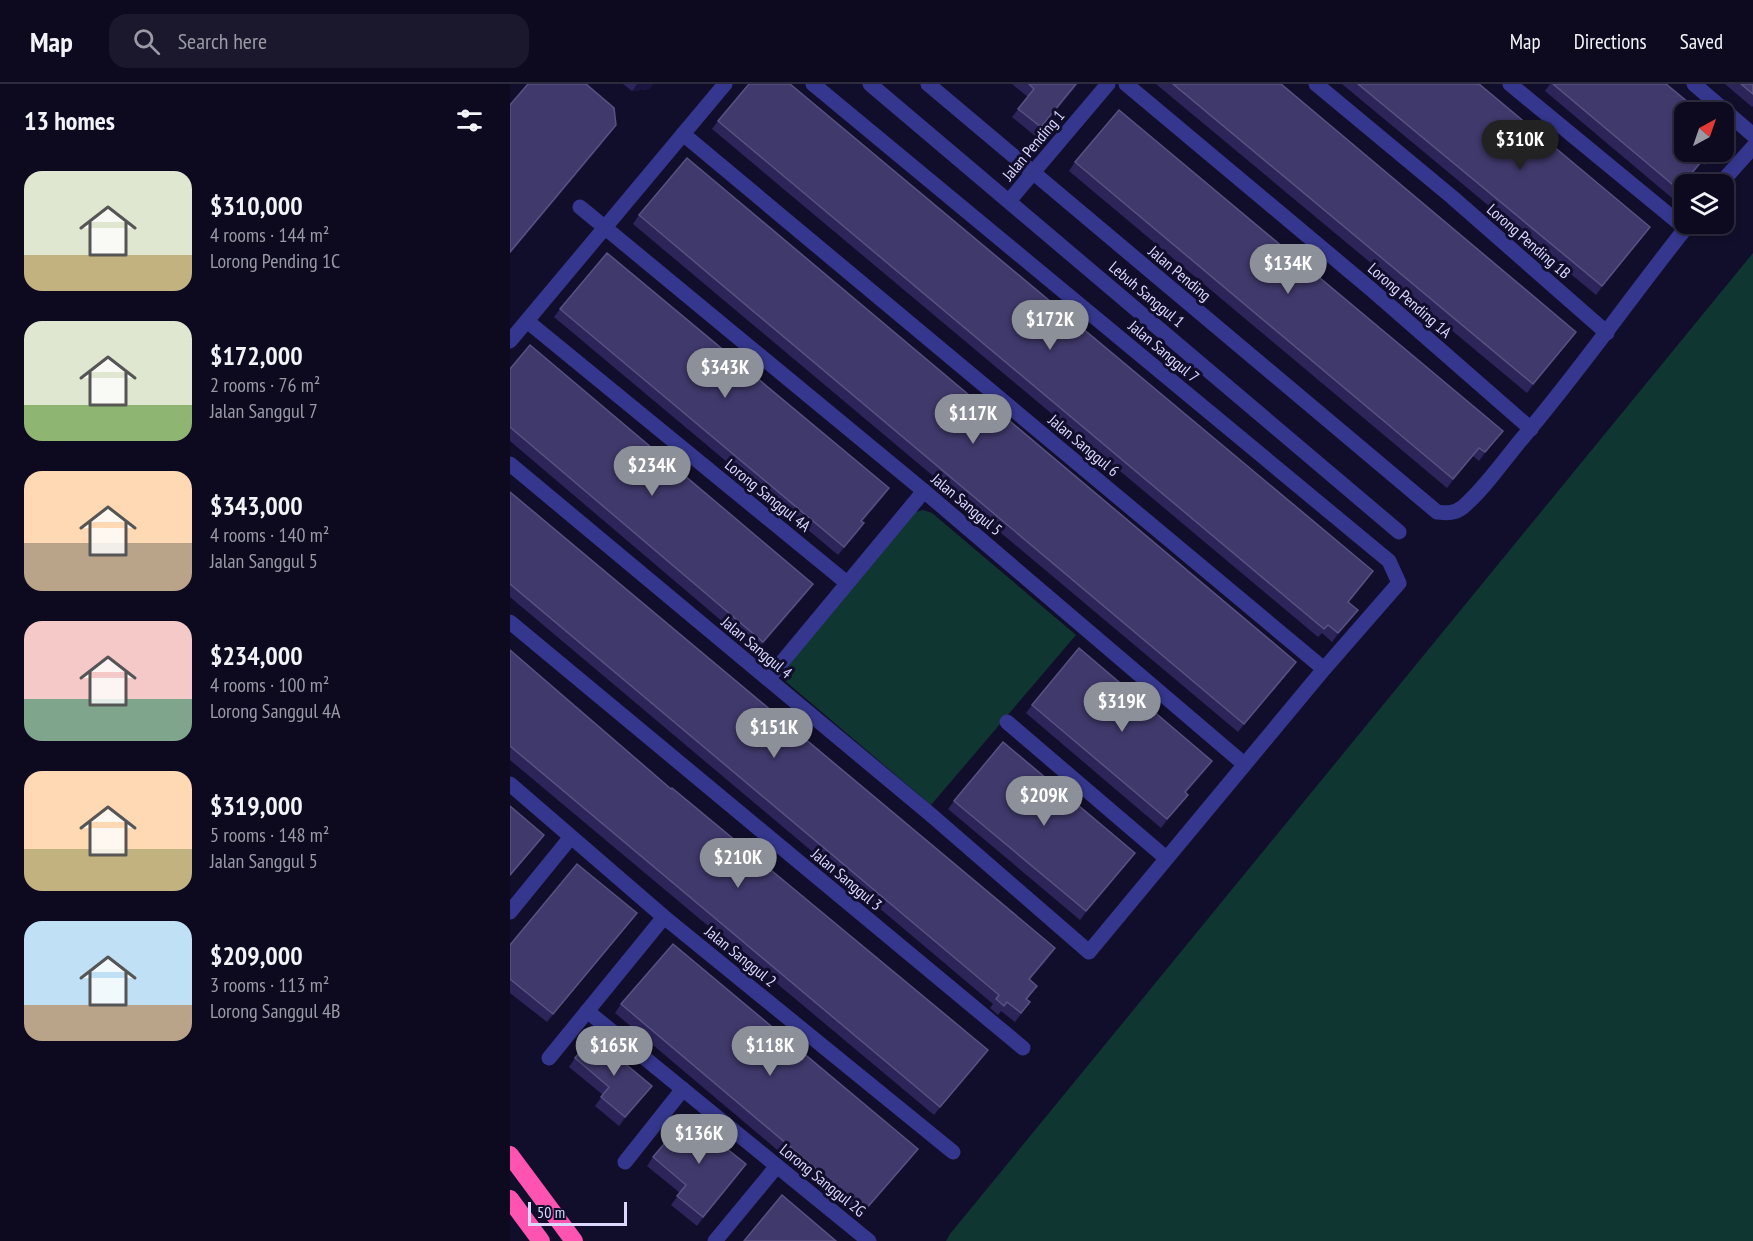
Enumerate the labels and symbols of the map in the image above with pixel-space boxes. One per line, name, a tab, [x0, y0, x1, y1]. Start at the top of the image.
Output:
north arrow	[1674, 102, 1734, 162]
street label: Jalan Pending 1	[997, 106, 1068, 185]
pin: $310K	[1478, 120, 1562, 171]
street label: Lorong Pending 1B	[1483, 199, 1575, 283]
street label: Jalan Pending	[1144, 240, 1215, 305]
pin: $134K	[1246, 244, 1330, 295]
street label: Lebuh Sanggul 1	[1105, 257, 1189, 331]
street label: Lorong Pending 1A	[1364, 258, 1456, 342]
pin: $172K	[1008, 300, 1092, 351]
street label: Jalan Sanggul 7	[1124, 315, 1203, 386]
pin: $343K	[683, 348, 767, 399]
pin: $117K	[931, 394, 1015, 445]
street label: Jalan Sanggul 6	[1044, 409, 1123, 480]
pin: $234K	[610, 446, 694, 497]
street label: Lorong Sanggul 4A	[721, 454, 815, 536]
street label: Jalan Sanggul 5	[927, 468, 1006, 539]
street label: Jalan Sanggul 4	[717, 611, 796, 682]
pin: $319K	[1080, 682, 1164, 733]
pin: $151K	[732, 708, 816, 759]
pin: $209K	[1002, 776, 1086, 827]
pin: $210K	[696, 838, 780, 889]
street label: Jalan Sanggul 3	[807, 843, 886, 914]
street label: Jalan Sanggul 2	[700, 920, 781, 991]
pin: $165K	[572, 1026, 656, 1077]
pin: $118K	[728, 1026, 812, 1077]
pin: $136K	[657, 1114, 741, 1165]
street label: Lorong Sanggul 2G	[776, 1139, 870, 1221]
scale bar	[528, 1199, 627, 1226]

